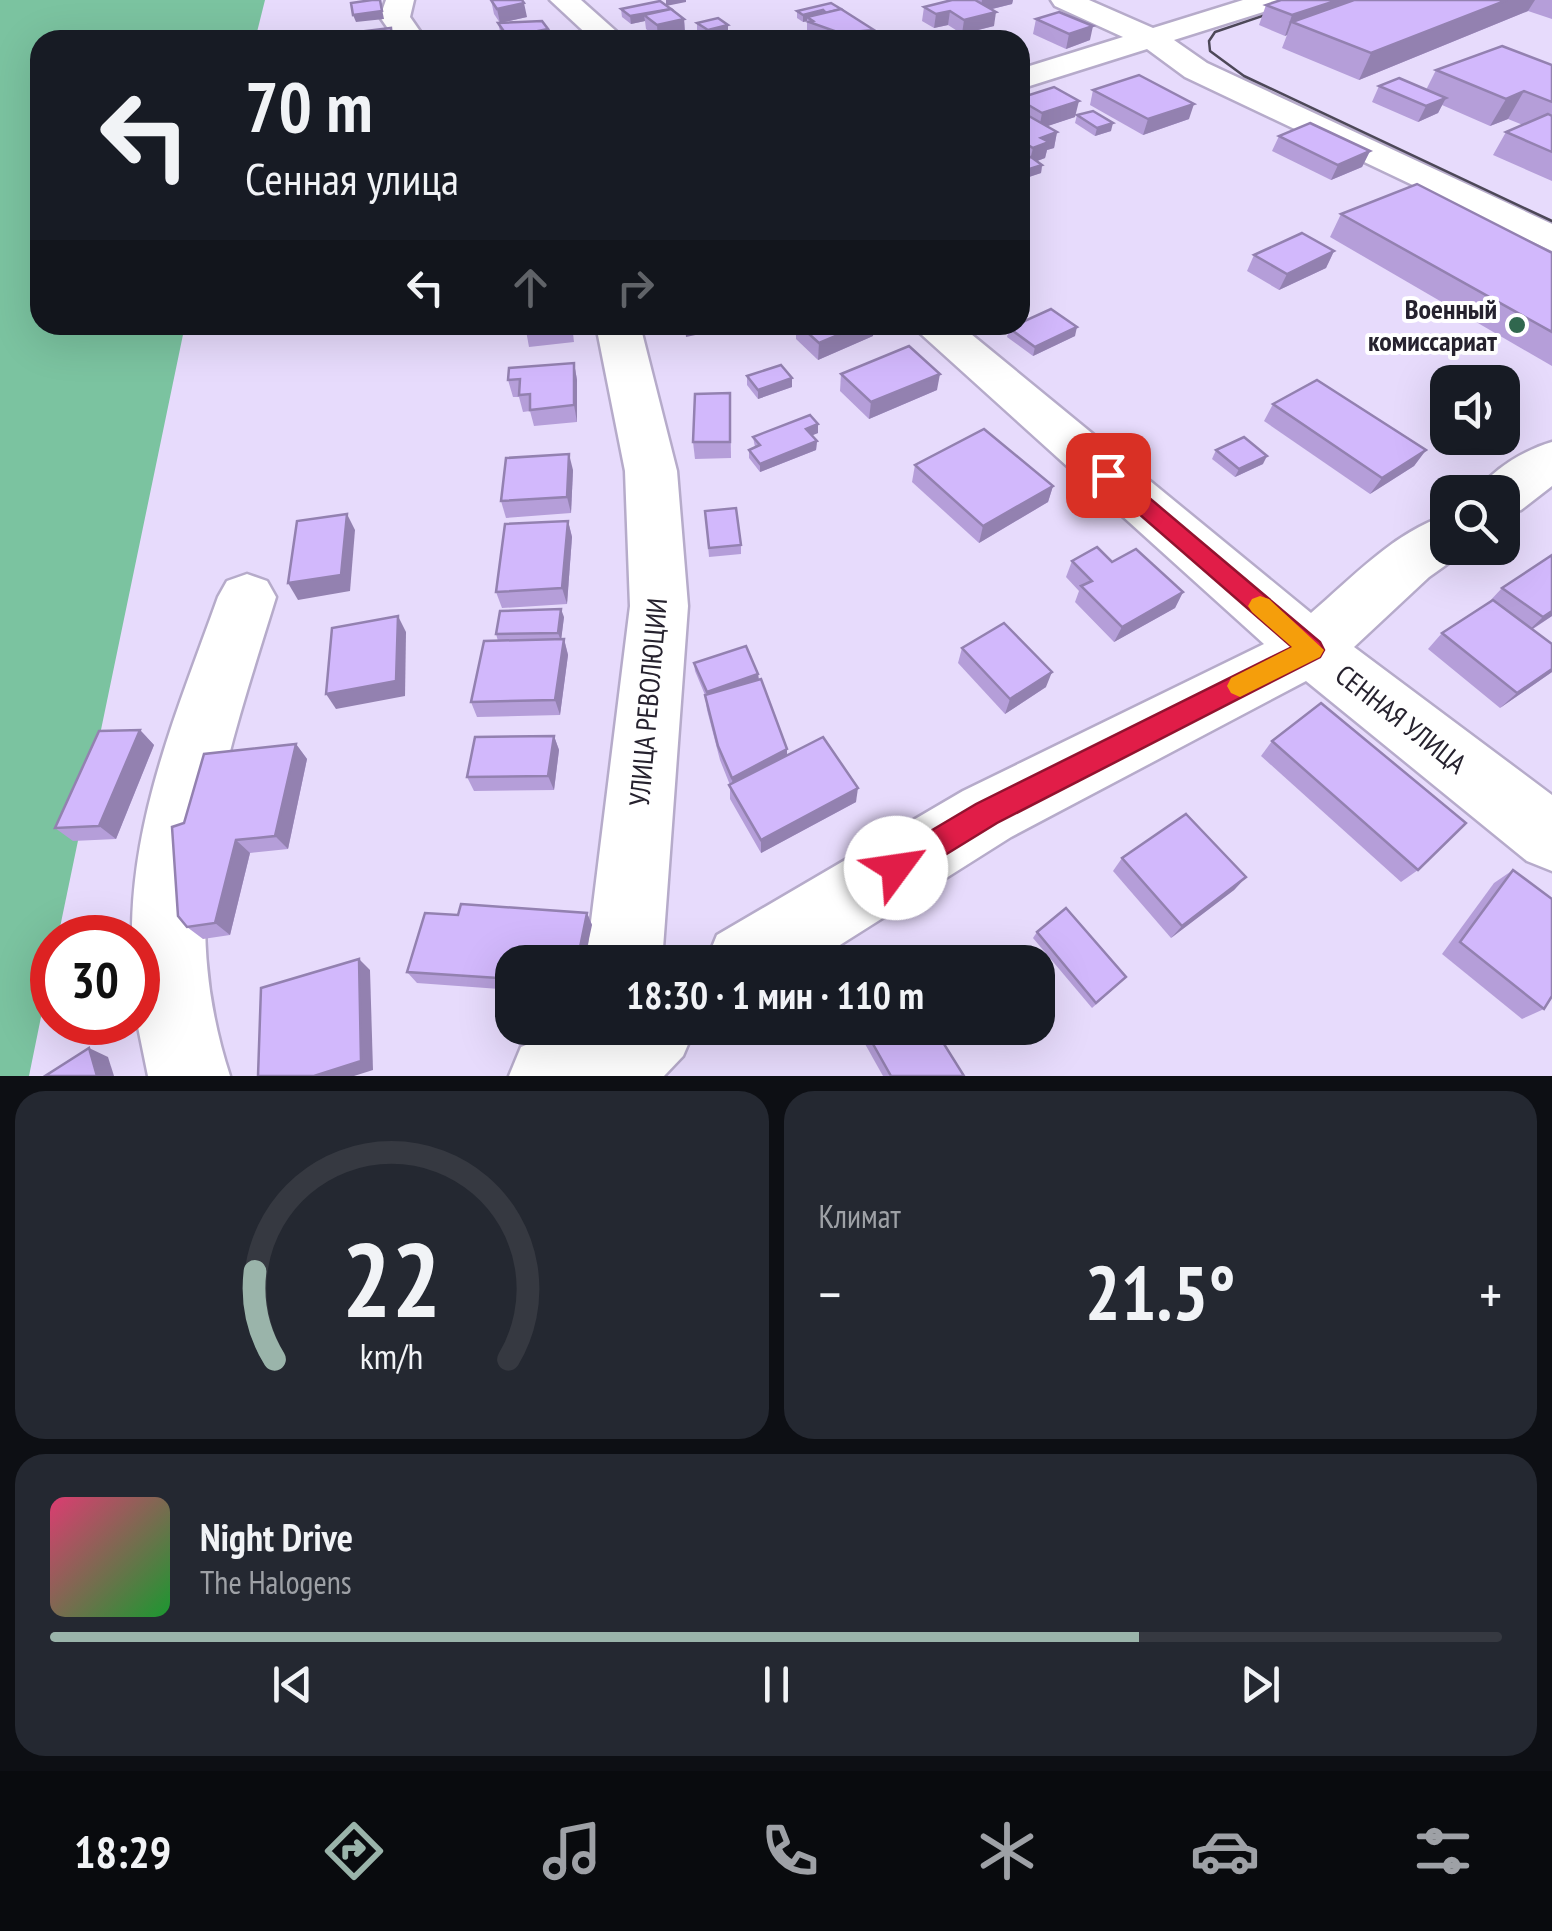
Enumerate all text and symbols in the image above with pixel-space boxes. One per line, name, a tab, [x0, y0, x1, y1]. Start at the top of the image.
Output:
text: 70 m	[245, 61, 373, 151]
icon: left	[80, 70, 210, 200]
text: Сенная улица	[245, 149, 459, 207]
icon: left	[398, 260, 453, 315]
icon: ahead	[503, 260, 558, 315]
icon: right	[608, 260, 663, 315]
place label: Военный комиссариат	[1368, 290, 1497, 359]
marker: Военный комиссариат	[1506, 314, 1528, 336]
map controls	[1430, 365, 1520, 565]
button: sound	[1430, 365, 1520, 455]
pin	[1066, 433, 1151, 518]
icon: arrive	[1081, 448, 1136, 503]
button: search	[1430, 475, 1520, 565]
street label: УЛИЦА РЕВОЛЮЦИИ	[620, 596, 675, 807]
street label: СЕННАЯ УЛИЦА	[1328, 656, 1475, 782]
position arrow	[844, 816, 948, 920]
speed limit sign: 30	[30, 915, 160, 1045]
text: 18:30 · 1 мин · 110 m	[626, 970, 924, 1019]
text: Климат	[819, 1195, 901, 1237]
text: 22	[342, 1211, 441, 1346]
text: 21.5°	[1085, 1244, 1236, 1341]
text: −	[819, 1258, 841, 1329]
text: +	[1479, 1258, 1502, 1329]
text: km/h	[360, 1333, 423, 1379]
text: Night Drive	[200, 1512, 353, 1561]
text: The Halogens	[200, 1561, 352, 1603]
icon: previous	[265, 1657, 320, 1712]
icon: pause	[749, 1657, 804, 1712]
icon: next	[1233, 1657, 1288, 1712]
icon: directions	[319, 1816, 389, 1886]
icon: music	[537, 1816, 607, 1886]
icon: phone	[755, 1816, 825, 1886]
icon: climate	[972, 1816, 1042, 1886]
icon: car	[1190, 1816, 1260, 1886]
icon: filters	[1408, 1816, 1478, 1886]
text: 18:29	[74, 1822, 171, 1880]

